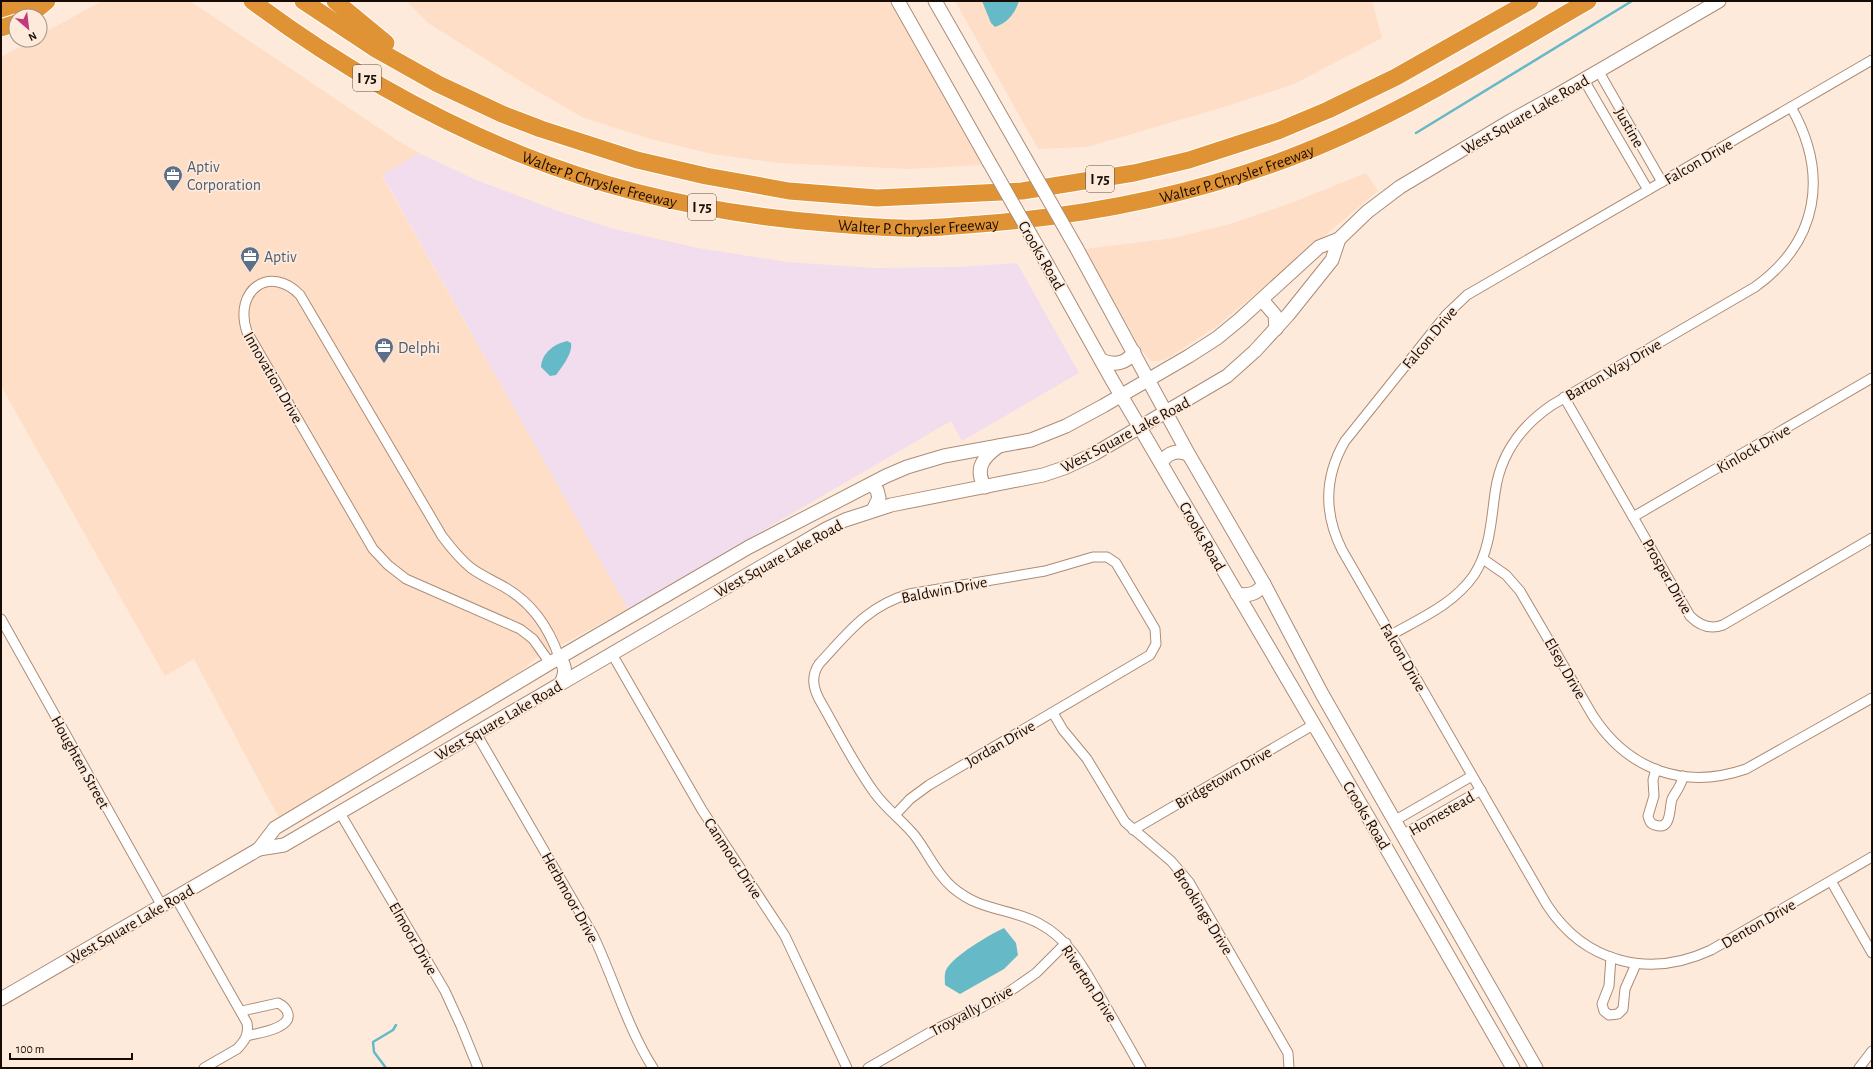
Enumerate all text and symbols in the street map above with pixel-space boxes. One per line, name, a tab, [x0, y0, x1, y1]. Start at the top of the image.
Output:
north arrow	[8, 8, 48, 48]
text: N	[26, 30, 38, 43]
road number: I 75	[353, 65, 381, 91]
street label: West Square Lake Road	[1459, 72, 1592, 158]
street label: Justine	[1611, 105, 1647, 150]
street label: Falcon Drive	[1662, 136, 1735, 188]
street label: Walter P. Chrysler Freeway	[1158, 142, 1317, 206]
street label: Walter P. Chrysler Freeway	[519, 149, 679, 212]
place label: Aptiv Corporation	[187, 159, 261, 193]
office icon: Aptiv Corporation	[162, 164, 184, 192]
road number: I 75	[1086, 166, 1114, 192]
road number: I 75	[688, 194, 716, 220]
street label: Walter P. Chrysler Freeway	[837, 215, 1000, 238]
street label: Crooks Road	[1015, 218, 1067, 293]
office icon: Aptiv	[239, 245, 261, 273]
place label: Aptiv	[264, 249, 297, 265]
street label: Falcon Drive	[1399, 303, 1460, 372]
street label: Innovation Drive	[240, 329, 306, 426]
office icon: Delphi	[373, 336, 395, 364]
street label: Barton Way Drive	[1563, 336, 1665, 405]
place label: Delphi	[398, 340, 440, 356]
street label: West Square Lake Road	[1058, 394, 1193, 476]
street label: Kinlock Drive	[1714, 421, 1793, 476]
street label: Crooks Road	[1176, 499, 1228, 574]
street label: West Square Lake Road	[712, 517, 845, 601]
street label: Prosper Drive	[1639, 536, 1695, 617]
street label: Baldwin Drive	[900, 574, 988, 606]
street label: Falcon Drive	[1377, 621, 1429, 694]
street label: Elsey Drive	[1540, 635, 1589, 702]
street label: West Square Lake Road	[432, 678, 565, 764]
street label: Houghten Street	[48, 713, 112, 812]
street label: Jordan Drive	[963, 718, 1038, 770]
street label: Bridgetown Drive	[1173, 744, 1274, 812]
street label: Crooks Road	[1340, 779, 1393, 852]
street label: Homestead	[1406, 789, 1477, 839]
street label: Canmoor Drive	[701, 815, 765, 902]
street label: Herbmoor Drive	[539, 850, 602, 945]
street label: Brookings Drive	[1170, 866, 1236, 957]
street label: West Square Lake Road	[64, 882, 197, 968]
street label: Denton Drive	[1719, 896, 1798, 951]
street label: Elmoor Drive	[386, 899, 440, 978]
street label: Riverton Drive	[1058, 942, 1120, 1025]
street label: Troyvally Drive	[928, 982, 1016, 1040]
scale bar	[10, 1035, 132, 1061]
text: 100 m	[16, 1043, 44, 1055]

